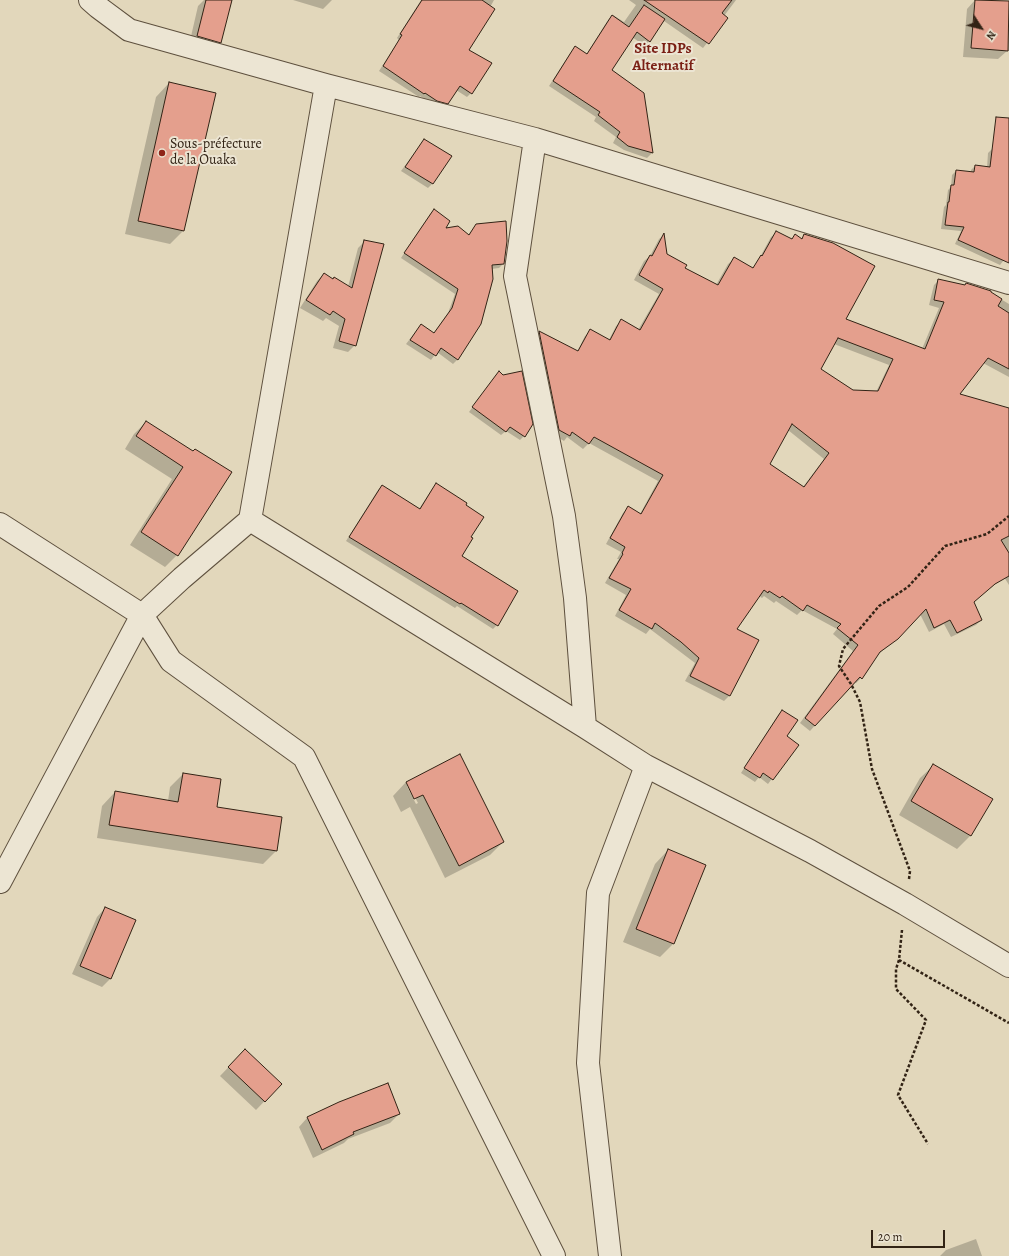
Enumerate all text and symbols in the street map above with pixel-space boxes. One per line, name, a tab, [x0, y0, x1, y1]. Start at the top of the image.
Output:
north arrow	[961, 8, 1001, 48]
text: N	[983, 28, 1000, 43]
district label: Site IDPs Alternatif	[632, 40, 694, 75]
place label: Sous-préfecture de la Ouaka	[170, 137, 262, 170]
marker: Sous-préfecture de la Ouaka	[157, 148, 167, 158]
scale bar	[873, 1222, 947, 1248]
text: 20 m	[878, 1229, 902, 1245]

